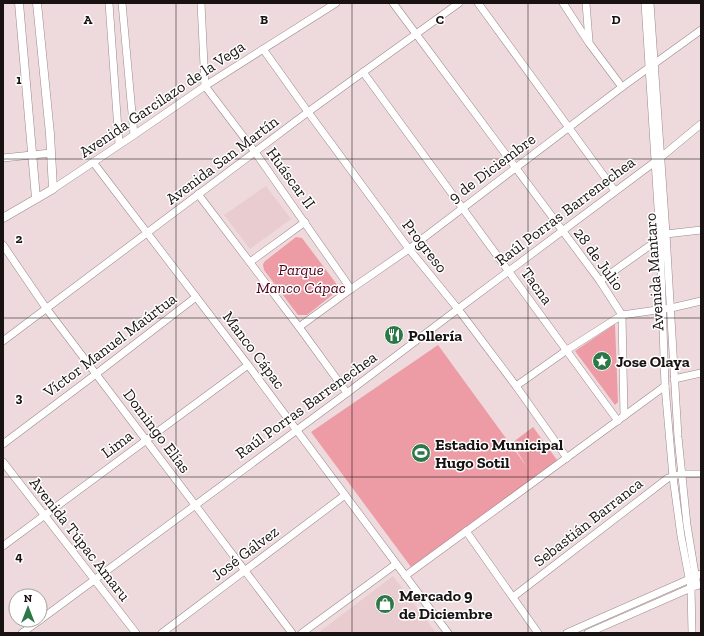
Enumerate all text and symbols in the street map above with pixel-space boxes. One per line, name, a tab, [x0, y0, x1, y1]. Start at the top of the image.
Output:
text: A	[84, 12, 93, 27]
text: B	[260, 12, 268, 27]
text: C	[436, 12, 444, 27]
text: D	[611, 12, 621, 27]
street label: Avenida Garcilazo de la Vega	[76, 36, 249, 162]
text: 1	[16, 72, 22, 87]
street label: Avenida San Martín	[162, 111, 283, 208]
street label: 9 de Diciembre	[445, 129, 539, 207]
street label: Huáscar II	[262, 144, 320, 212]
street label: Raúl Porras Barrenechea	[491, 152, 639, 270]
street label: Avenida Mantaro	[640, 212, 668, 332]
street label: Progreso	[398, 216, 452, 276]
street label: 28 de Julio	[570, 224, 628, 294]
text: 2	[16, 231, 23, 246]
park label: Parque Manco Cápac	[256, 260, 346, 297]
street label: Tacna	[517, 264, 557, 309]
street label: Víctor Manuel Maúrtua	[39, 289, 180, 402]
street label: Manco Cápac	[219, 308, 289, 392]
restaurant icon: Pollería	[383, 324, 405, 346]
place label: Pollería	[408, 326, 462, 345]
street label: Raúl Porras Barrenechea	[232, 347, 381, 463]
place icon: Jose Olaya	[591, 350, 613, 372]
place label: Jose Olaya	[616, 352, 690, 371]
street label: Domingo Elías	[119, 385, 195, 477]
text: 3	[16, 390, 23, 405]
street label: Lima	[97, 426, 137, 462]
place label: Estadio Municipal Hugo Sotil	[435, 435, 564, 472]
sports icon: Estadio Municipal Hugo Sotil	[410, 442, 432, 464]
street label: Avenida Túpac Amaru	[26, 473, 134, 605]
street label: Sebastián Barranca	[530, 473, 647, 570]
street label: José Gálvez	[208, 522, 282, 584]
text: 4	[15, 549, 23, 564]
place label: Mercado 9 de Diciembre	[399, 586, 493, 623]
north arrow	[8, 588, 48, 628]
text: N	[24, 592, 33, 605]
shop icon: Mercado 9 de Diciembre	[374, 593, 396, 615]

